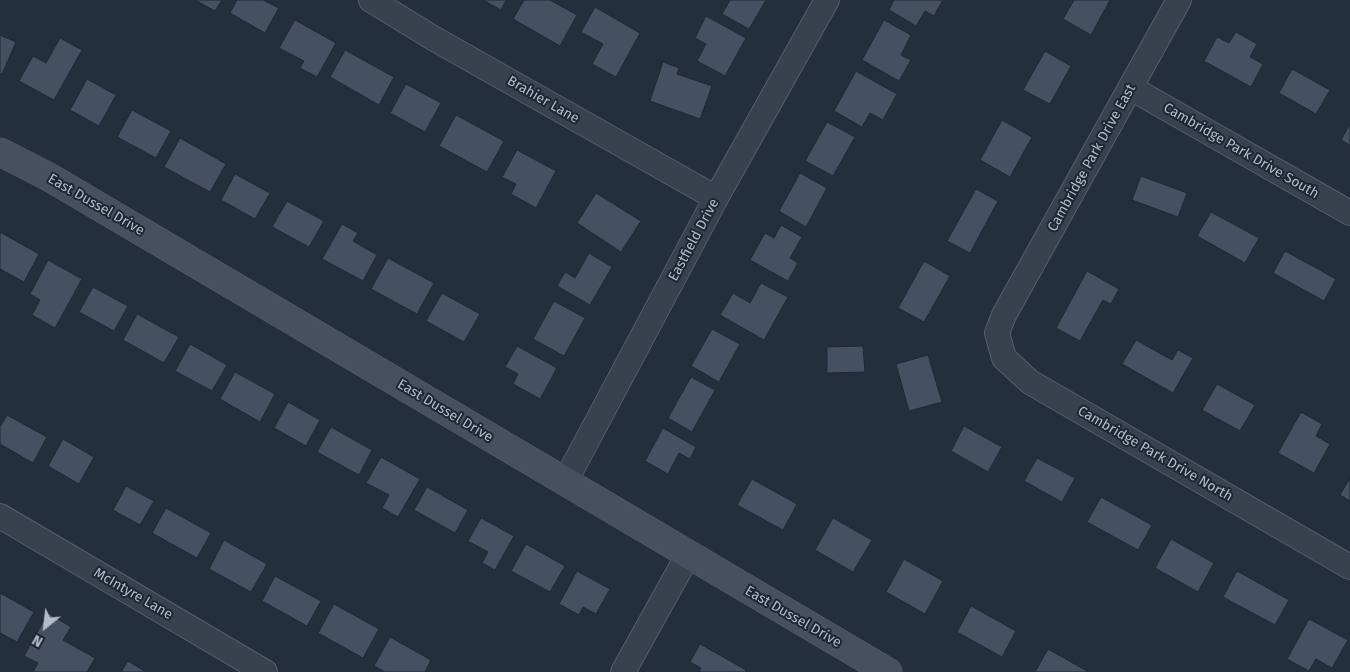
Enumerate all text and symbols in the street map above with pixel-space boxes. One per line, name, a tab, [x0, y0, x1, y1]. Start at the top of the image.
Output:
street label: Brahier Lane	[504, 73, 582, 127]
street label: Cambridge Park Drive East	[1044, 81, 1140, 235]
street label: Cambridge Park Drive South	[1160, 100, 1322, 202]
street label: East Dussel Drive	[45, 171, 147, 239]
street label: Eastfield Drive	[665, 196, 723, 284]
street label: East Dussel Drive	[394, 376, 496, 446]
street label: Cambridge Park Drive North	[1075, 403, 1235, 505]
street label: McIntyre Lane	[91, 565, 175, 623]
street label: East Dussel Drive	[742, 583, 844, 651]
north arrow	[20, 602, 70, 652]
text: N	[29, 631, 46, 650]

